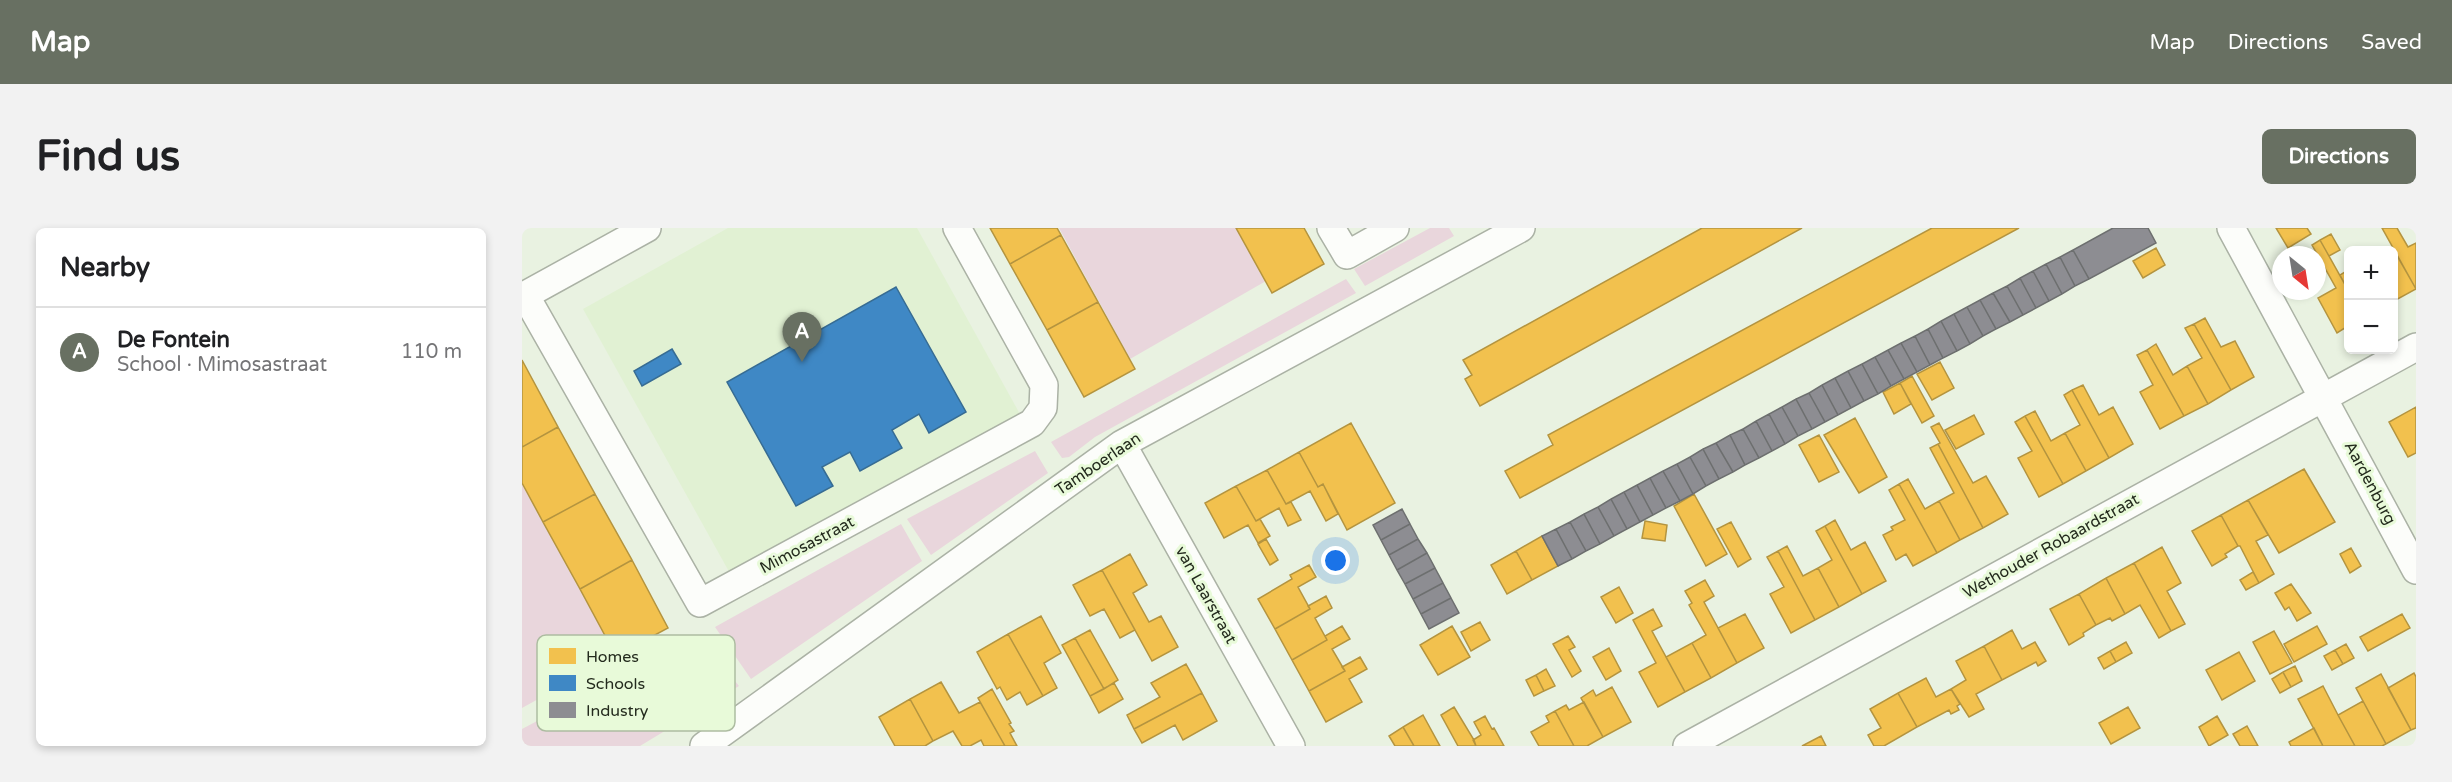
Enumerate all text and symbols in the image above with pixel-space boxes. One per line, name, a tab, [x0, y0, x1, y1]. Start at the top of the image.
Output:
text: Map	[30, 25, 90, 59]
text: Map	[2149, 30, 2195, 55]
text: Directions	[2228, 30, 2328, 55]
text: Saved	[2361, 30, 2422, 55]
button: Directions	[2262, 129, 2416, 184]
text: Find us	[36, 131, 180, 182]
north arrow	[2272, 246, 2326, 300]
map controls	[2344, 246, 2398, 354]
button: +	[2344, 246, 2398, 300]
text: Nearby	[60, 252, 150, 283]
button: −	[2344, 300, 2398, 354]
pin: A	[782, 312, 822, 362]
text: De Fontein	[117, 327, 230, 353]
text: A	[72, 340, 87, 364]
text: 110 m	[401, 340, 462, 364]
text: School · Mimosastraat	[117, 353, 327, 377]
street label: Tamboerlaan	[1051, 428, 1145, 500]
street label: Aardenburg	[2340, 438, 2400, 528]
street label: Wethouder Robaardstraat	[1959, 489, 2143, 603]
street label: Mimosastraat	[756, 512, 858, 578]
street label: van Laarstraat	[1171, 543, 1241, 647]
your location	[1321, 546, 1350, 575]
legend	[537, 635, 735, 731]
text: Homes	[586, 647, 639, 667]
text: Schools	[586, 674, 645, 694]
text: Industry	[586, 701, 649, 721]

